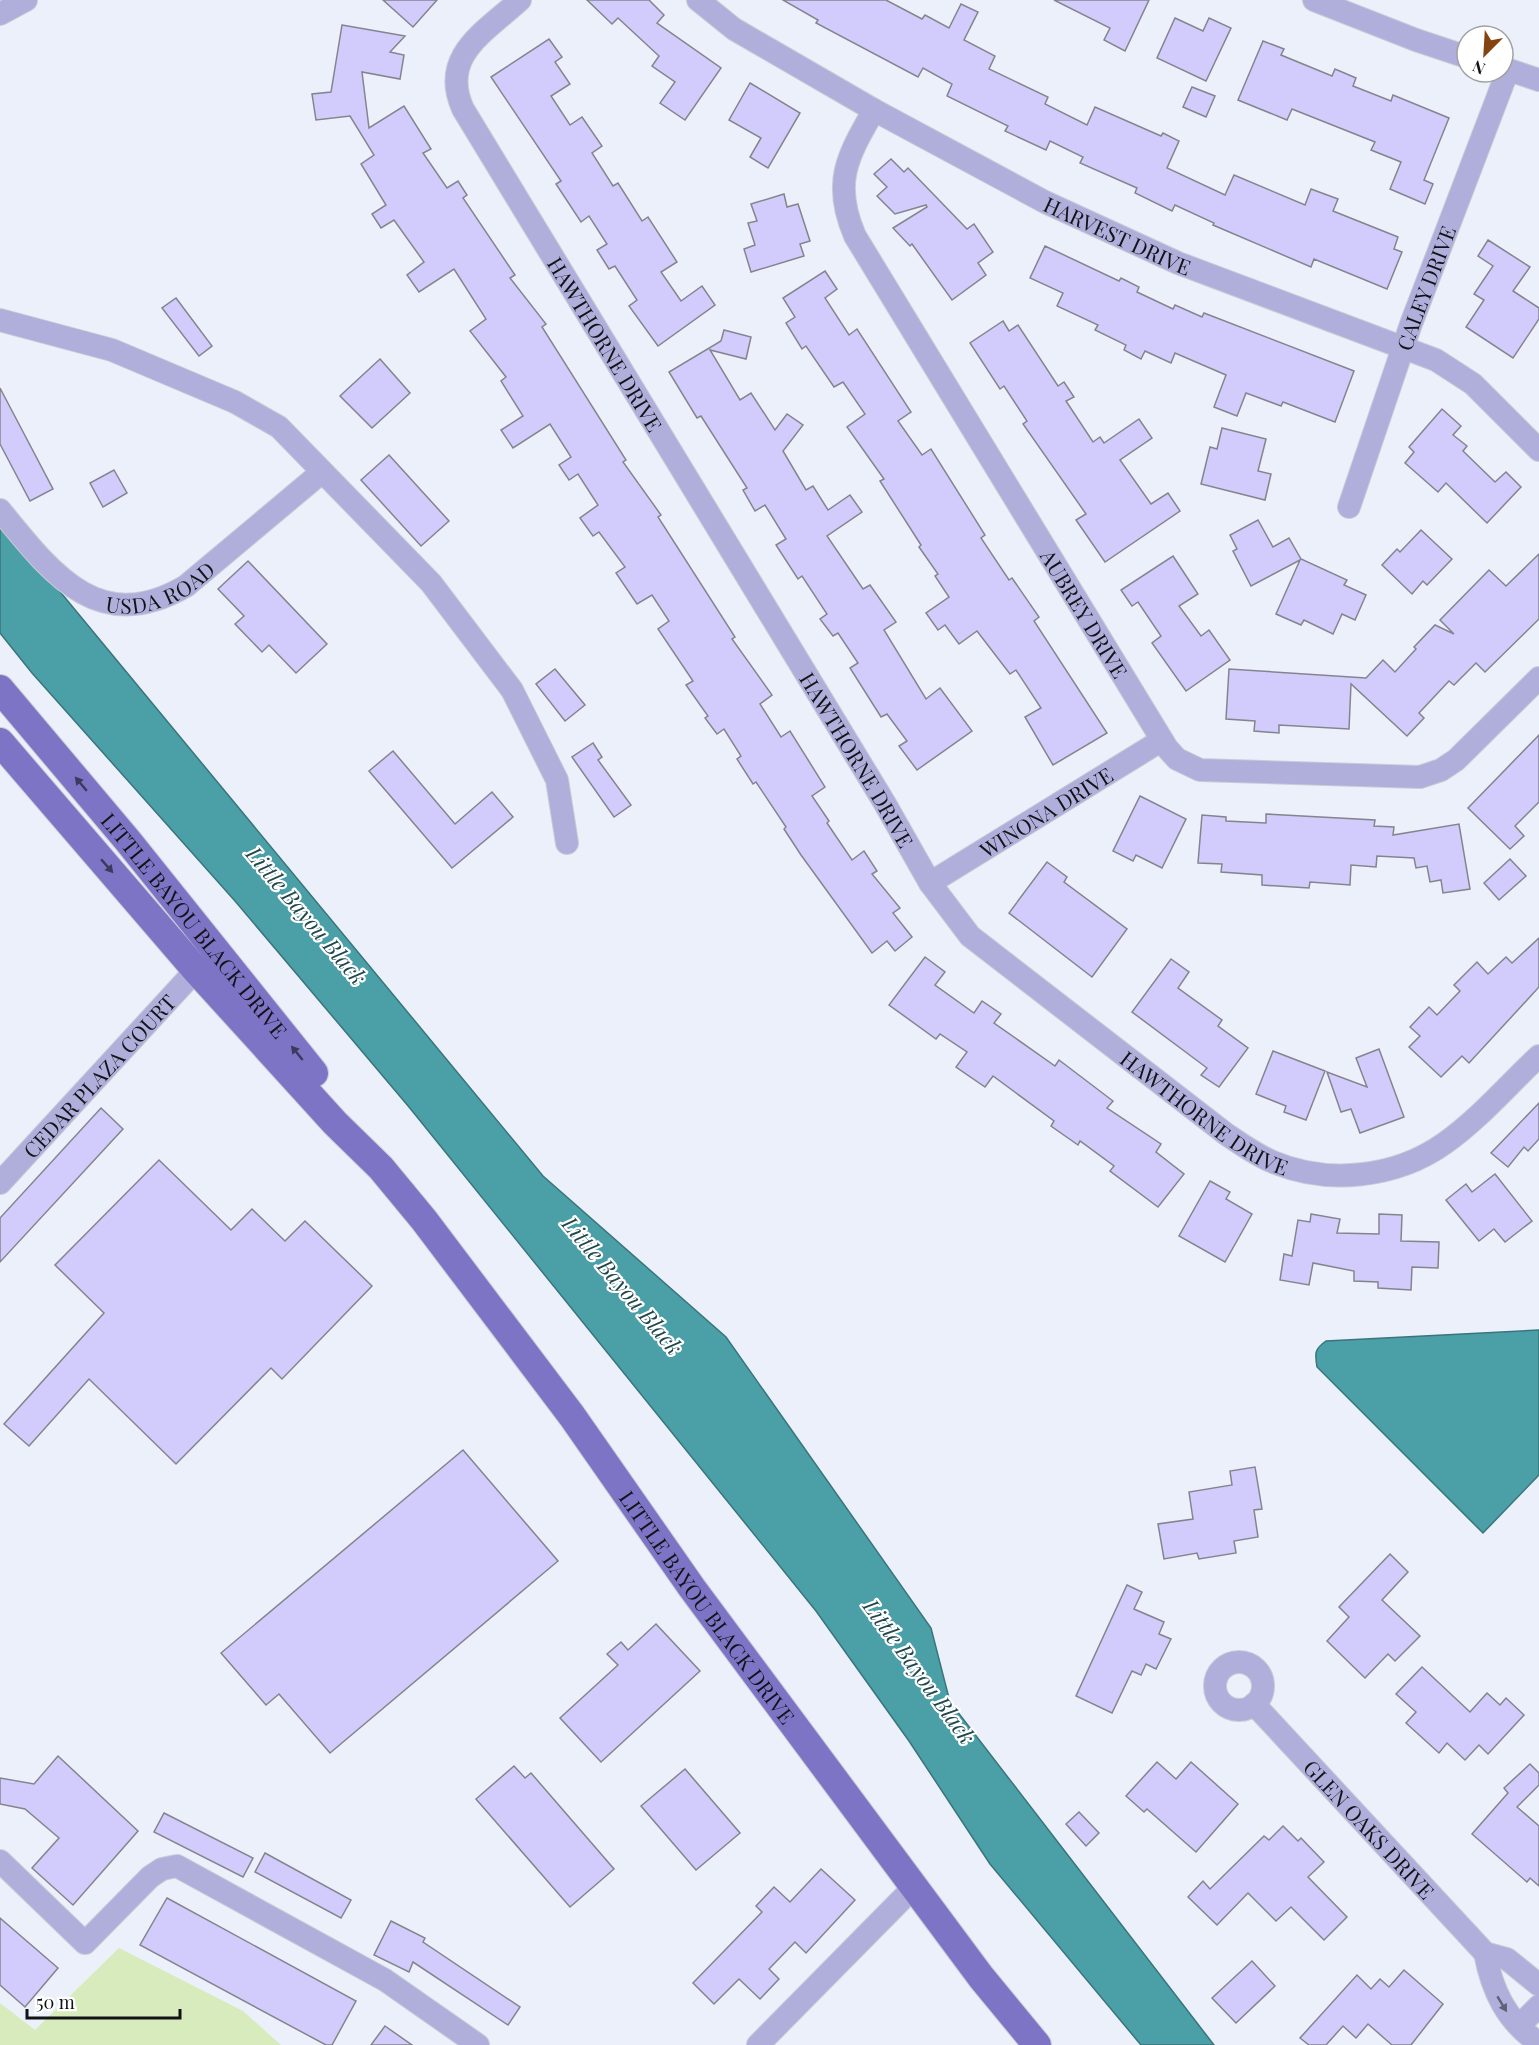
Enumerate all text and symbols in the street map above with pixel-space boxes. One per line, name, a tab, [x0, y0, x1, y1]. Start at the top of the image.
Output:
north arrow	[1455, 24, 1515, 84]
text: N	[1469, 56, 1488, 80]
street label: HARVEST DRIVE	[1040, 189, 1195, 281]
street label: CALEY DRIVE	[1389, 222, 1461, 354]
street label: HAWTHORNE DRIVE	[542, 251, 669, 436]
street label: AUBREY DRIVE	[1034, 543, 1135, 683]
street label: USDA ROAD	[104, 555, 220, 619]
street label: HAWTHORNE DRIVE	[794, 667, 921, 852]
street label: WINONA DRIVE	[973, 760, 1117, 864]
one-way arrow	[74, 776, 87, 792]
street label: LITTLE BAYOU BLACK DRIVE	[96, 806, 294, 1043]
water label: Little Bayou Black	[239, 839, 374, 991]
one-way arrow	[100, 858, 113, 873]
street label: CEDAR PLAZA COURT	[16, 988, 181, 1163]
street label: HAWTHORNE DRIVE	[1115, 1044, 1292, 1181]
one-way arrow	[291, 1045, 304, 1061]
water label: Little Bayou Black	[555, 1209, 690, 1361]
street label: LITTLE BAYOU BLACK DRIVE	[614, 1485, 802, 1729]
water label: Little Bayou Black	[857, 1592, 983, 1750]
street label: GLEN OAKS DRIVE	[1298, 1753, 1441, 1904]
scale bar	[27, 1982, 180, 2020]
text: 50 m	[36, 1990, 75, 2014]
one-way arrow	[1496, 1995, 1507, 2012]

